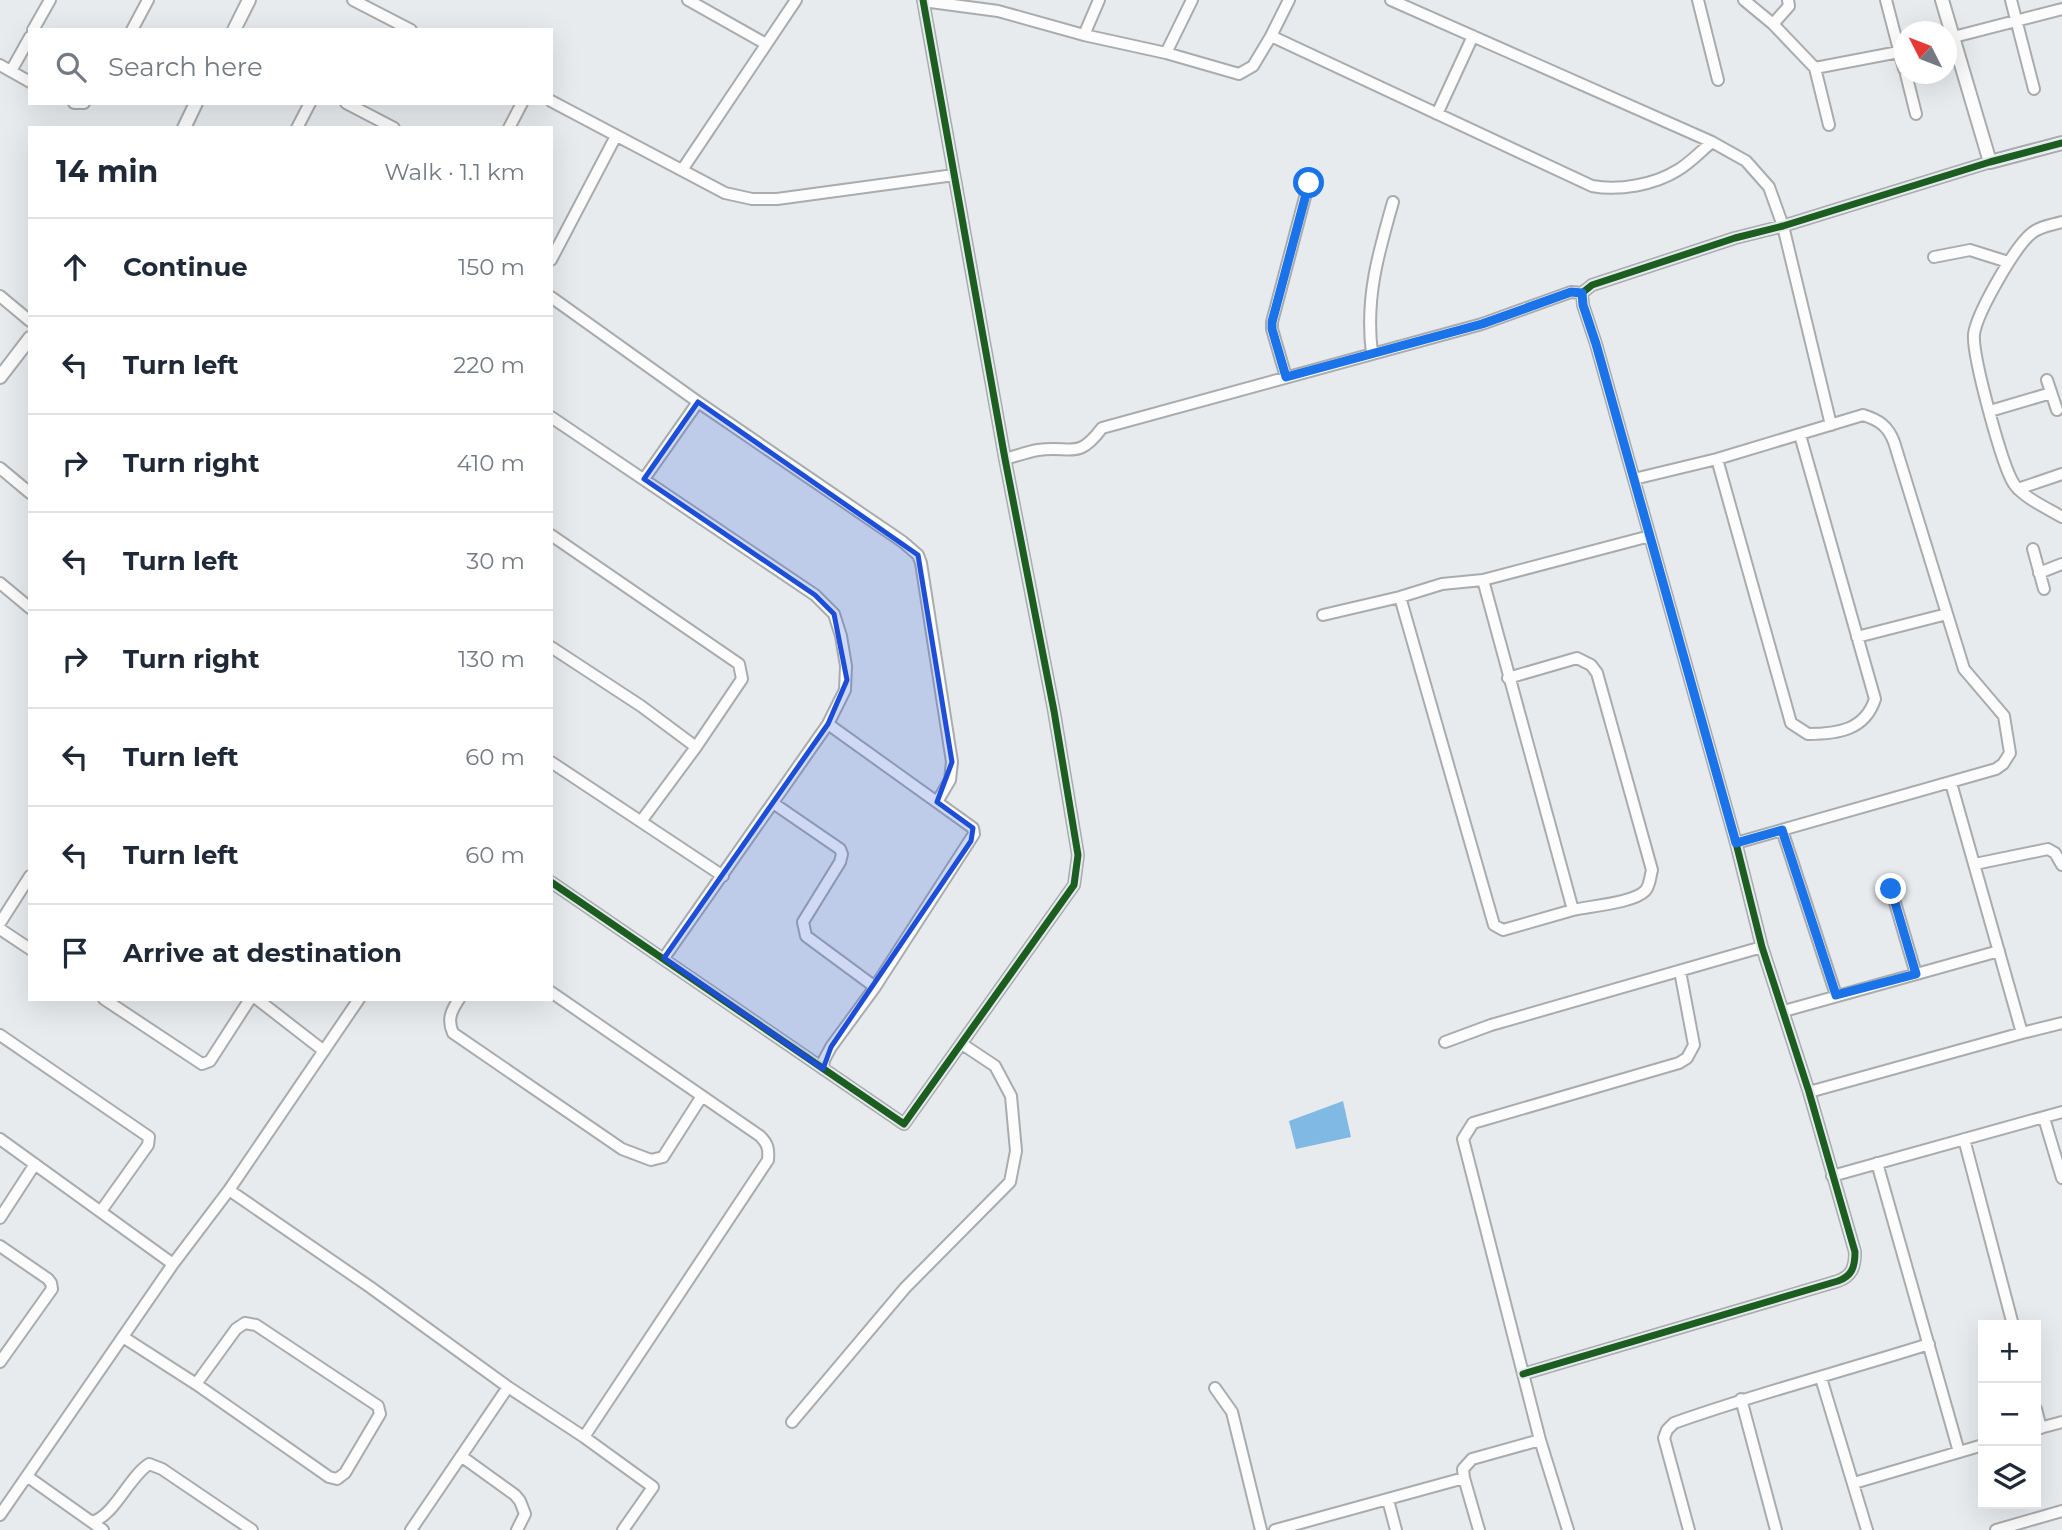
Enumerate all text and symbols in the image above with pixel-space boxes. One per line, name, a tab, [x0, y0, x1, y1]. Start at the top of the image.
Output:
north arrow	[1894, 21, 1957, 84]
search box	[28, 28, 553, 105]
icon: search	[52, 48, 90, 86]
text: Search here	[108, 51, 263, 83]
text: 14 min	[56, 153, 158, 190]
text: Walk · 1.1 km	[384, 158, 525, 186]
route start	[1293, 167, 1324, 198]
icon: ahead	[56, 248, 94, 286]
text: Continue	[123, 251, 248, 283]
text: 150 m	[458, 253, 525, 281]
icon: left	[56, 346, 94, 384]
text: Turn left	[123, 349, 239, 381]
text: 220 m	[453, 351, 525, 379]
icon: right	[56, 444, 94, 482]
text: Turn right	[123, 447, 259, 479]
text: 410 m	[456, 449, 525, 477]
icon: left	[56, 542, 94, 580]
text: Turn left	[123, 545, 239, 577]
text: 30 m	[466, 547, 525, 575]
icon: right	[56, 640, 94, 678]
text: Turn right	[123, 643, 259, 675]
text: 130 m	[458, 645, 525, 673]
icon: left	[56, 738, 94, 776]
text: Turn left	[123, 741, 239, 773]
text: 60 m	[465, 743, 525, 771]
icon: left	[56, 836, 94, 874]
text: Turn left	[123, 839, 239, 871]
text: 60 m	[465, 841, 525, 869]
route end	[1875, 873, 1906, 904]
icon: arrive	[56, 934, 94, 972]
text: Arrive at destination	[123, 937, 402, 969]
map controls	[1978, 1320, 2041, 1509]
button: +	[1978, 1320, 2041, 1383]
button: −	[1978, 1383, 2041, 1446]
button: layers	[1978, 1446, 2041, 1509]

